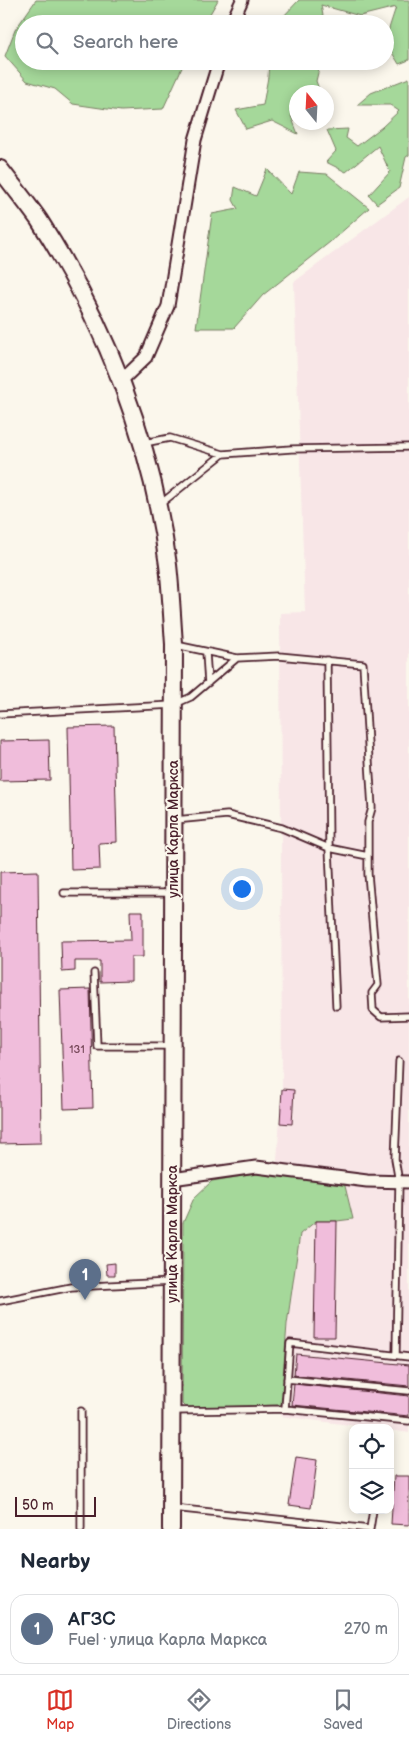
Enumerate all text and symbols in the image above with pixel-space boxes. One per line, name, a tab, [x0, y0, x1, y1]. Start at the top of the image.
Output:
search box	[15, 15, 394, 70]
icon: search	[33, 29, 61, 57]
text: Search here	[73, 31, 178, 54]
north arrow	[289, 85, 334, 130]
street label: улица Карла Маркса	[165, 759, 182, 898]
your location	[229, 876, 255, 902]
house number: 131	[69, 1043, 85, 1056]
street label: улица Карла Маркса	[164, 1164, 181, 1303]
pin: 1	[69, 1259, 101, 1300]
map controls	[349, 1424, 394, 1514]
button: locate	[349, 1424, 394, 1469]
button: layers	[349, 1469, 394, 1514]
scale bar	[15, 1494, 96, 1517]
text: 50 m	[22, 1497, 54, 1514]
text: Nearby	[20, 1549, 90, 1574]
text: АГЗС	[68, 1608, 115, 1631]
text: 1	[34, 1620, 40, 1639]
text: 270 m	[344, 1620, 388, 1639]
text: Fuel · улица Карла Маркса	[68, 1631, 267, 1650]
tab: Map	[46, 1686, 74, 1733]
tab: Directions	[167, 1686, 231, 1733]
tab: Saved	[323, 1686, 363, 1733]

